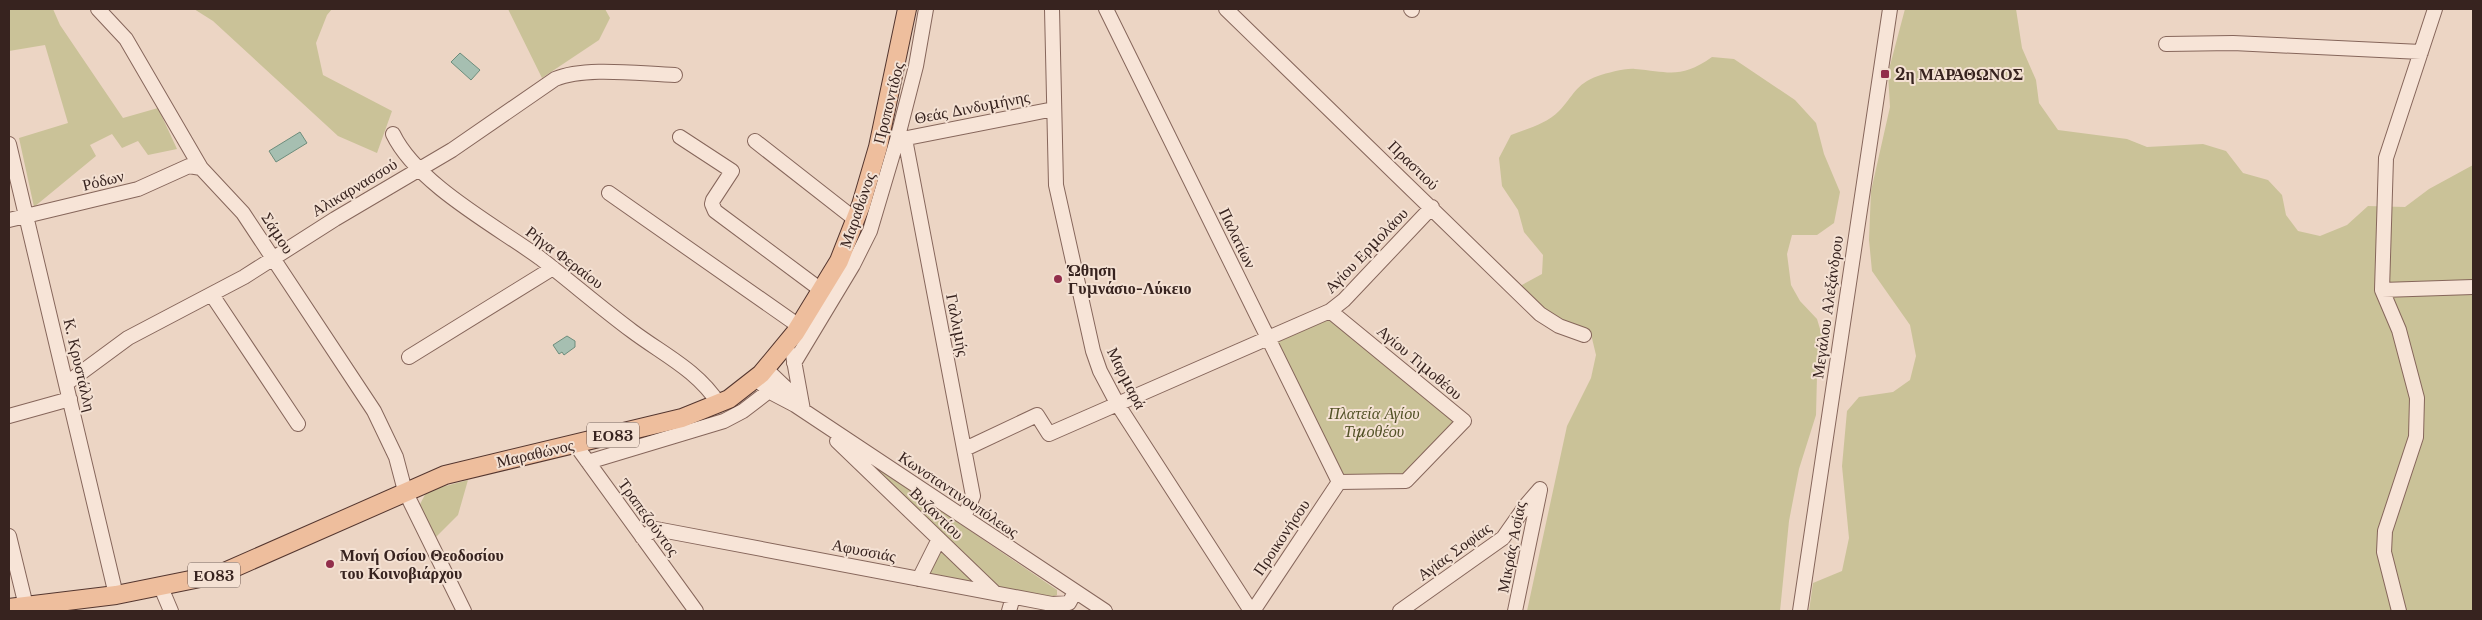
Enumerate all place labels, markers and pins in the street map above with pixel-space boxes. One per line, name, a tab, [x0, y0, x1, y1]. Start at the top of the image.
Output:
place label: 2η ΜΑΡΑΘΩΝΟΣ	[1895, 64, 2023, 84]
marker: 2η ΜΑΡΑΘΩΝΟΣ	[1879, 68, 1891, 80]
place label: Ώθηση Γυμνάσιο-Λύκειο	[1066, 260, 1192, 298]
marker: Ώθηση Γυμνάσιο-Λύκειο	[1052, 273, 1064, 285]
place label: Μονή Οσίου Θεοδοσίου του Κοινοβιάρχου	[340, 545, 504, 583]
marker: Μονή Οσίου Θεοδοσίου του Κοινοβιάρχου	[324, 558, 336, 570]

